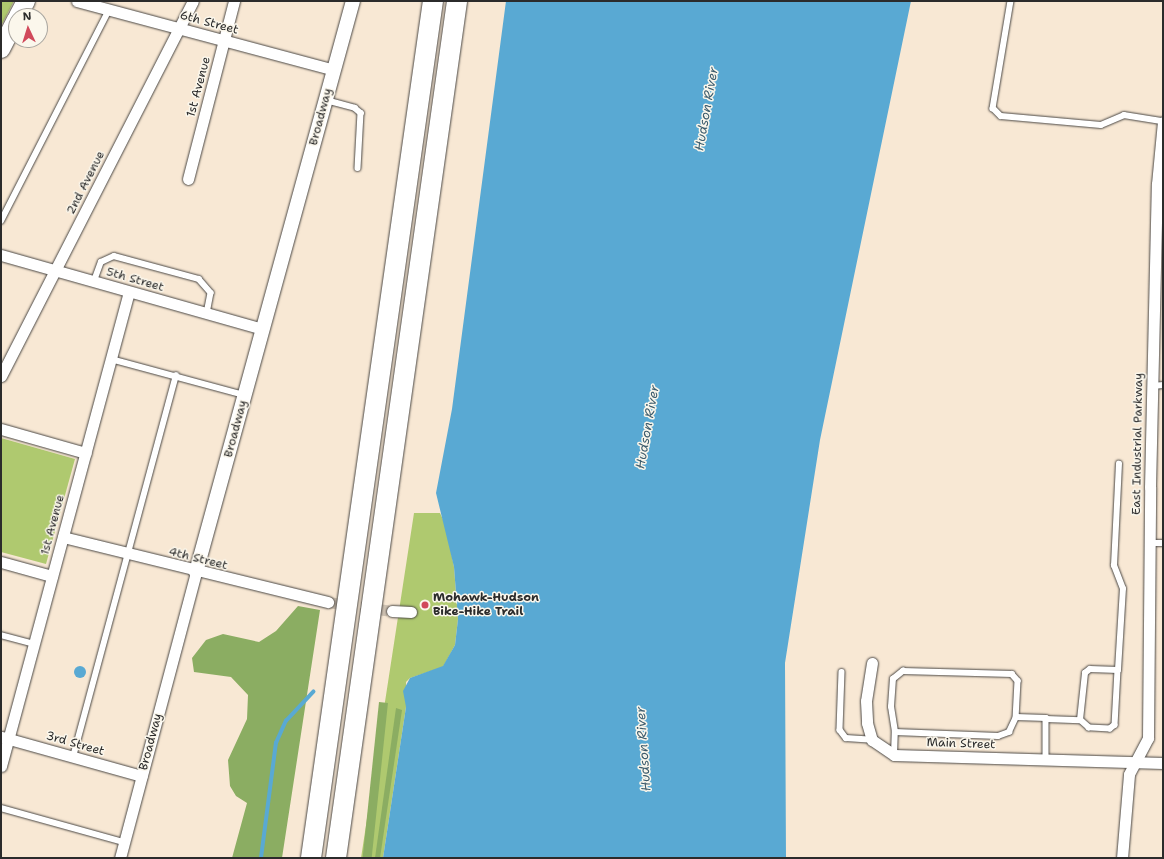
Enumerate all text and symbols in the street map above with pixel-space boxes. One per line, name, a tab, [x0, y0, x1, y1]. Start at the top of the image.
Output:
north arrow	[8, 8, 48, 48]
street label: 6th Street	[178, 8, 240, 38]
text: N	[22, 9, 32, 24]
street label: 1st Avenue	[184, 55, 214, 119]
water label: Hudson River	[692, 66, 722, 152]
street label: Broadway	[306, 87, 336, 147]
street label: 2nd Avenue	[64, 149, 108, 217]
street label: 5th Street	[105, 265, 165, 295]
street label: East Industrial Parkway	[1130, 373, 1146, 515]
water label: Hudson River	[633, 384, 663, 470]
street label: Broadway	[221, 399, 251, 459]
street label: 1st Avenue	[38, 493, 68, 557]
street label: 4th Street	[167, 545, 229, 573]
place label: Mohawk-Hudson Bike-Hike Trail	[433, 591, 539, 619]
marker: Mohawk-Hudson Bike-Hike Trail	[420, 600, 430, 610]
water label: Hudson River	[633, 706, 655, 792]
street label: Broadway	[136, 712, 166, 772]
street label: 3rd Street	[44, 729, 106, 759]
street label: Main Street	[926, 736, 996, 752]

